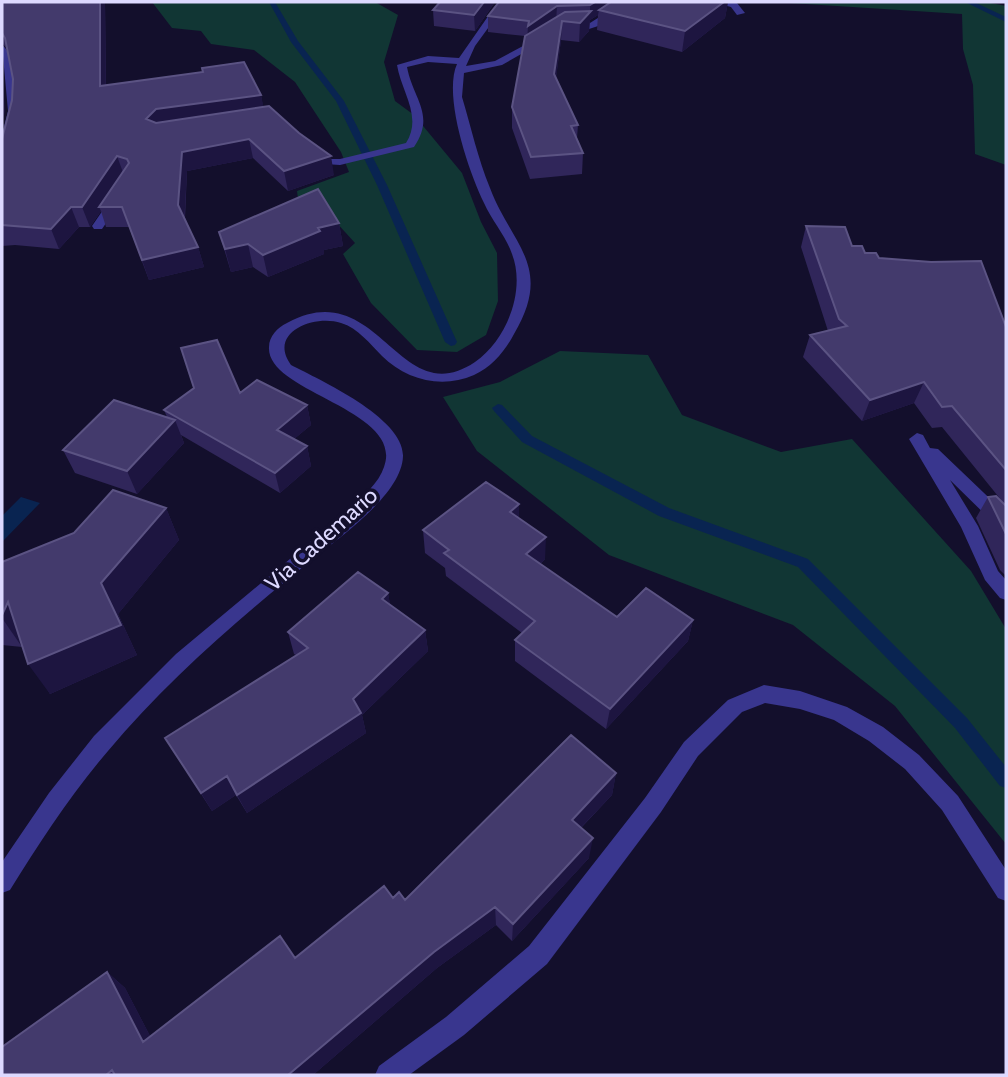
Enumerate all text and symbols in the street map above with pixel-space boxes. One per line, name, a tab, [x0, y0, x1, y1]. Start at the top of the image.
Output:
street label: Via Cademario	[259, 481, 383, 597]

